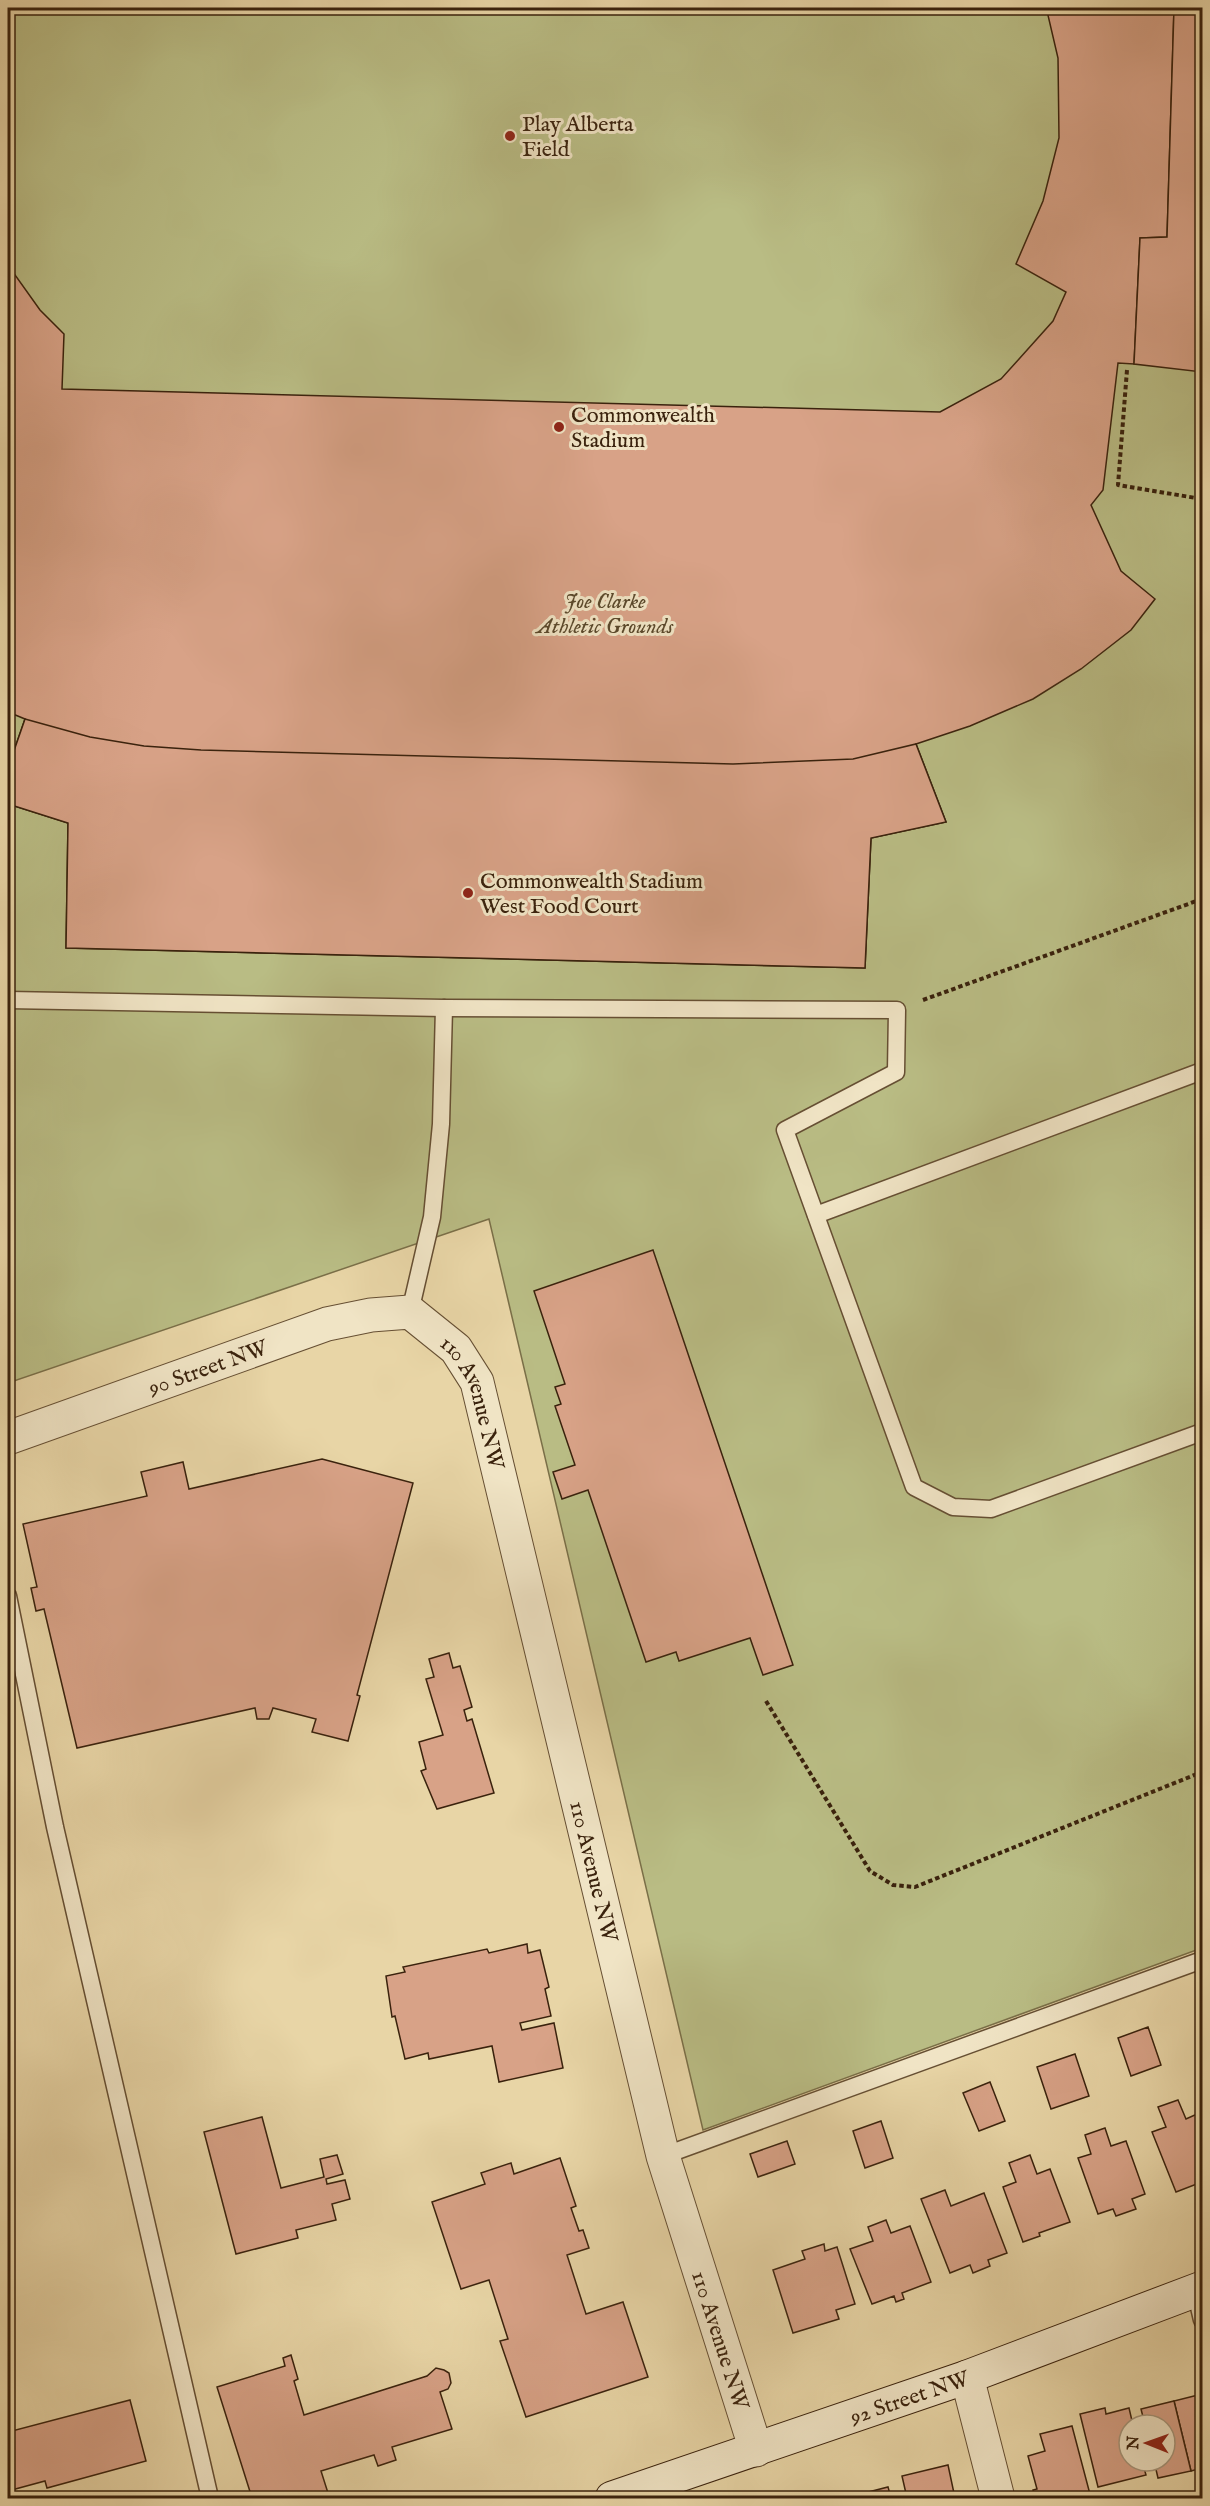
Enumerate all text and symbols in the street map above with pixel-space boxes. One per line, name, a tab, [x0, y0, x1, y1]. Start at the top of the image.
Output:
place label: Play Alberta Field	[522, 111, 634, 164]
marker: Play Alberta Field	[503, 129, 517, 143]
place label: Commonwealth Stadium	[571, 402, 715, 455]
marker: Commonwealth Stadium	[552, 420, 566, 434]
park label: Joe Clarke Athletic Grounds	[535, 588, 674, 641]
place label: Commonwealth Stadium West Food Court	[480, 868, 703, 921]
marker: Commonwealth Stadium West Food Court	[461, 886, 475, 900]
street label: 110 Avenue NW	[434, 1330, 510, 1473]
street label: 90 Street NW	[144, 1334, 273, 1403]
street label: 110 Avenue NW	[562, 1798, 623, 1946]
street label: 110 Avenue NW	[684, 2268, 755, 2415]
street label: 92 Street NW	[846, 2365, 974, 2432]
north arrow	[1117, 2413, 1177, 2473]
text: N	[1124, 2436, 1144, 2451]

